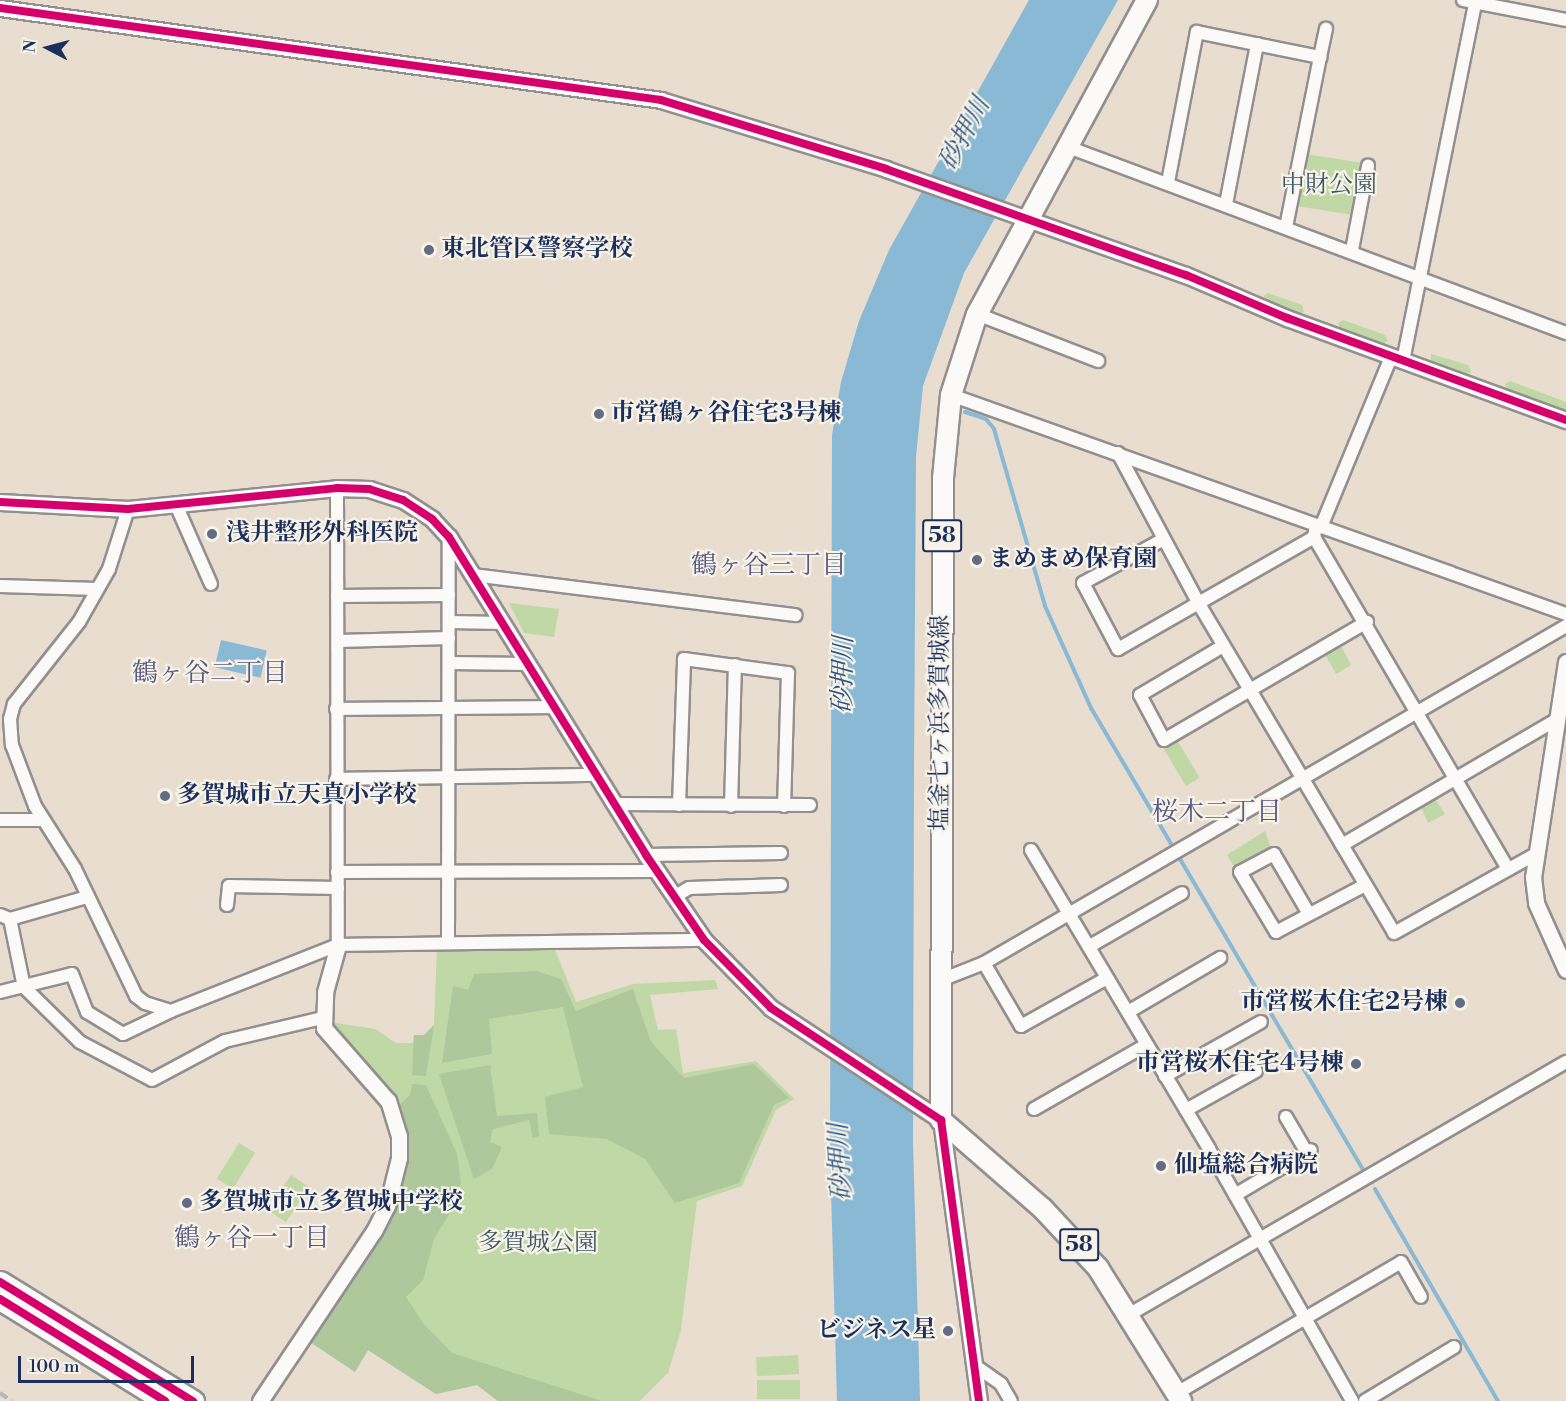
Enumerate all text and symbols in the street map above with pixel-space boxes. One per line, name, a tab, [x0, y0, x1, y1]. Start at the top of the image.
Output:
north arrow	[18, 18, 78, 78]
text: N	[19, 39, 41, 53]
water label: 砂押川	[933, 92, 997, 176]
park label: 中財公園	[1281, 172, 1377, 200]
place label: 東北管区警察学校	[441, 236, 633, 264]
marker: 東北管区警察学校	[422, 243, 436, 257]
place label: 市営鶴ヶ谷住宅3号棟	[611, 400, 841, 428]
marker: 市営鶴ヶ谷住宅3号棟	[592, 407, 606, 421]
road number: 58	[921, 517, 963, 555]
place label: 浅井整形外科医院	[226, 520, 418, 548]
marker: 浅井整形外科医院	[203, 525, 221, 543]
place label: まめまめ保育園	[989, 546, 1157, 574]
district label: 鶴ヶ谷三丁目	[691, 550, 847, 582]
marker: まめまめ保育園	[970, 553, 984, 567]
street label: 塩釜七ヶ浜多賀城線	[927, 615, 955, 831]
water label: 砂押川	[828, 636, 860, 714]
district label: 鶴ヶ谷二丁目	[132, 658, 288, 690]
place label: 多賀城市立天真小学校	[177, 782, 417, 810]
marker: 多賀城市立天真小学校	[158, 789, 172, 803]
district label: 桜木二丁目	[1152, 797, 1282, 829]
place label: 市営桜木住宅2号棟	[1241, 989, 1448, 1017]
marker: 市営桜木住宅2号棟	[1453, 996, 1467, 1010]
place label: 市営桜木住宅4号棟	[1136, 1050, 1344, 1078]
marker: 市営桜木住宅4号棟	[1349, 1057, 1363, 1071]
water label: 砂押川	[823, 1122, 859, 1202]
place label: 仙塩総合病院	[1174, 1152, 1318, 1180]
marker: 仙塩総合病院	[1152, 1157, 1170, 1175]
place label: 多賀城市立多賀城中学校	[199, 1189, 463, 1217]
marker: 多賀城市立多賀城中学校	[180, 1196, 194, 1210]
district label: 鶴ヶ谷一丁目	[174, 1223, 330, 1255]
road number: 58	[1058, 1226, 1100, 1264]
park label: 多賀城公園	[478, 1230, 598, 1258]
place label: ビジネス星	[816, 1317, 936, 1345]
marker: ビジネス星	[941, 1324, 955, 1338]
scale bar	[21, 1344, 196, 1382]
text: 100 m	[29, 1355, 80, 1378]

